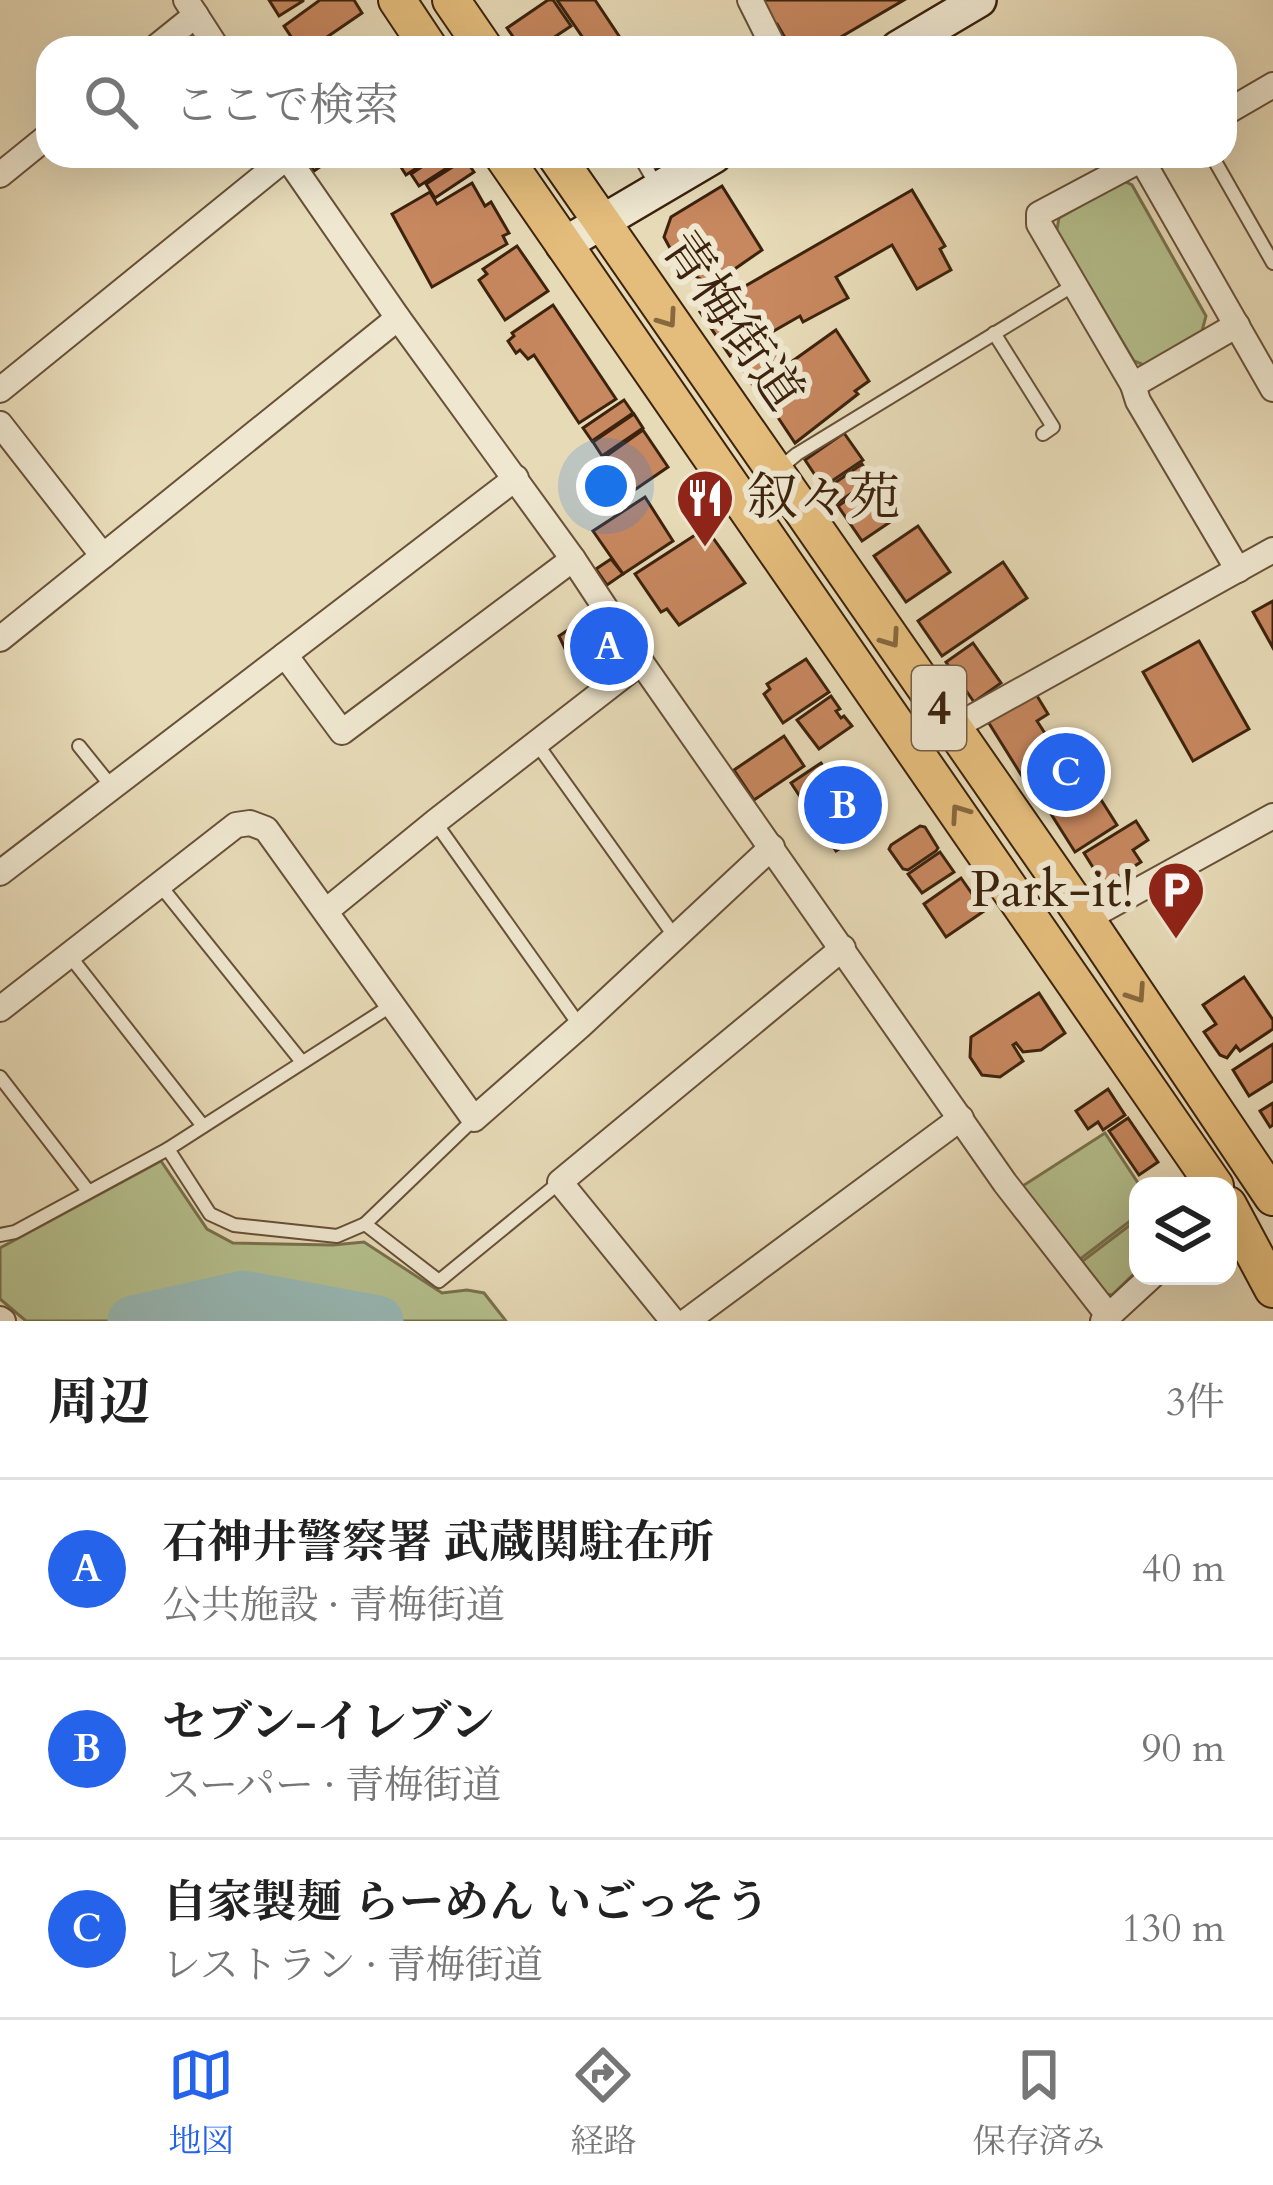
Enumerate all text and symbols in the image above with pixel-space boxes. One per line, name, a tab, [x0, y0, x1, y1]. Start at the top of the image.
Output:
search box	[36, 36, 1237, 168]
icon: search	[78, 69, 144, 135]
text: ここで検索	[174, 75, 399, 136]
street label: 青梅街道	[645, 217, 819, 425]
one-way arrow	[654, 306, 676, 328]
your location	[576, 456, 636, 516]
place label: 叙々苑	[747, 463, 900, 533]
restaurant icon: 叙々苑	[674, 467, 736, 549]
pin: A	[570, 601, 648, 691]
one-way arrow	[877, 626, 899, 648]
road number: 4	[912, 666, 966, 750]
pin: C	[1027, 727, 1105, 817]
pin: B	[804, 760, 882, 850]
one-way arrow	[951, 804, 973, 826]
place label: Park-it!	[971, 855, 1134, 925]
parking icon: Park-it!	[1145, 859, 1207, 941]
one-way arrow	[1123, 981, 1145, 1003]
map controls	[1129, 1177, 1237, 1285]
button: layers	[1129, 1177, 1237, 1285]
text: 周辺	[48, 1368, 150, 1438]
text: 3件	[1166, 1376, 1225, 1429]
text: 石神井警察署 武蔵関駐在所	[162, 1512, 714, 1573]
text: A	[72, 1542, 102, 1595]
text: 40 m	[1142, 1542, 1225, 1595]
text: 公共施設 · 青梅街道	[162, 1579, 505, 1632]
text: セブン-イレブン	[162, 1692, 495, 1753]
text: B	[73, 1722, 101, 1775]
text: 90 m	[1142, 1722, 1225, 1775]
text: スーパー · 青梅街道	[162, 1759, 501, 1812]
text: 自家製麺 らーめん いごっそう	[162, 1872, 770, 1933]
text: C	[72, 1902, 102, 1955]
text: 130 m	[1122, 1902, 1225, 1955]
text: レストラン · 青梅街道	[162, 1939, 543, 1992]
tab: 地図	[168, 2042, 234, 2164]
tab: 経路	[570, 2042, 636, 2164]
tab: 保存済み	[973, 2042, 1105, 2164]

